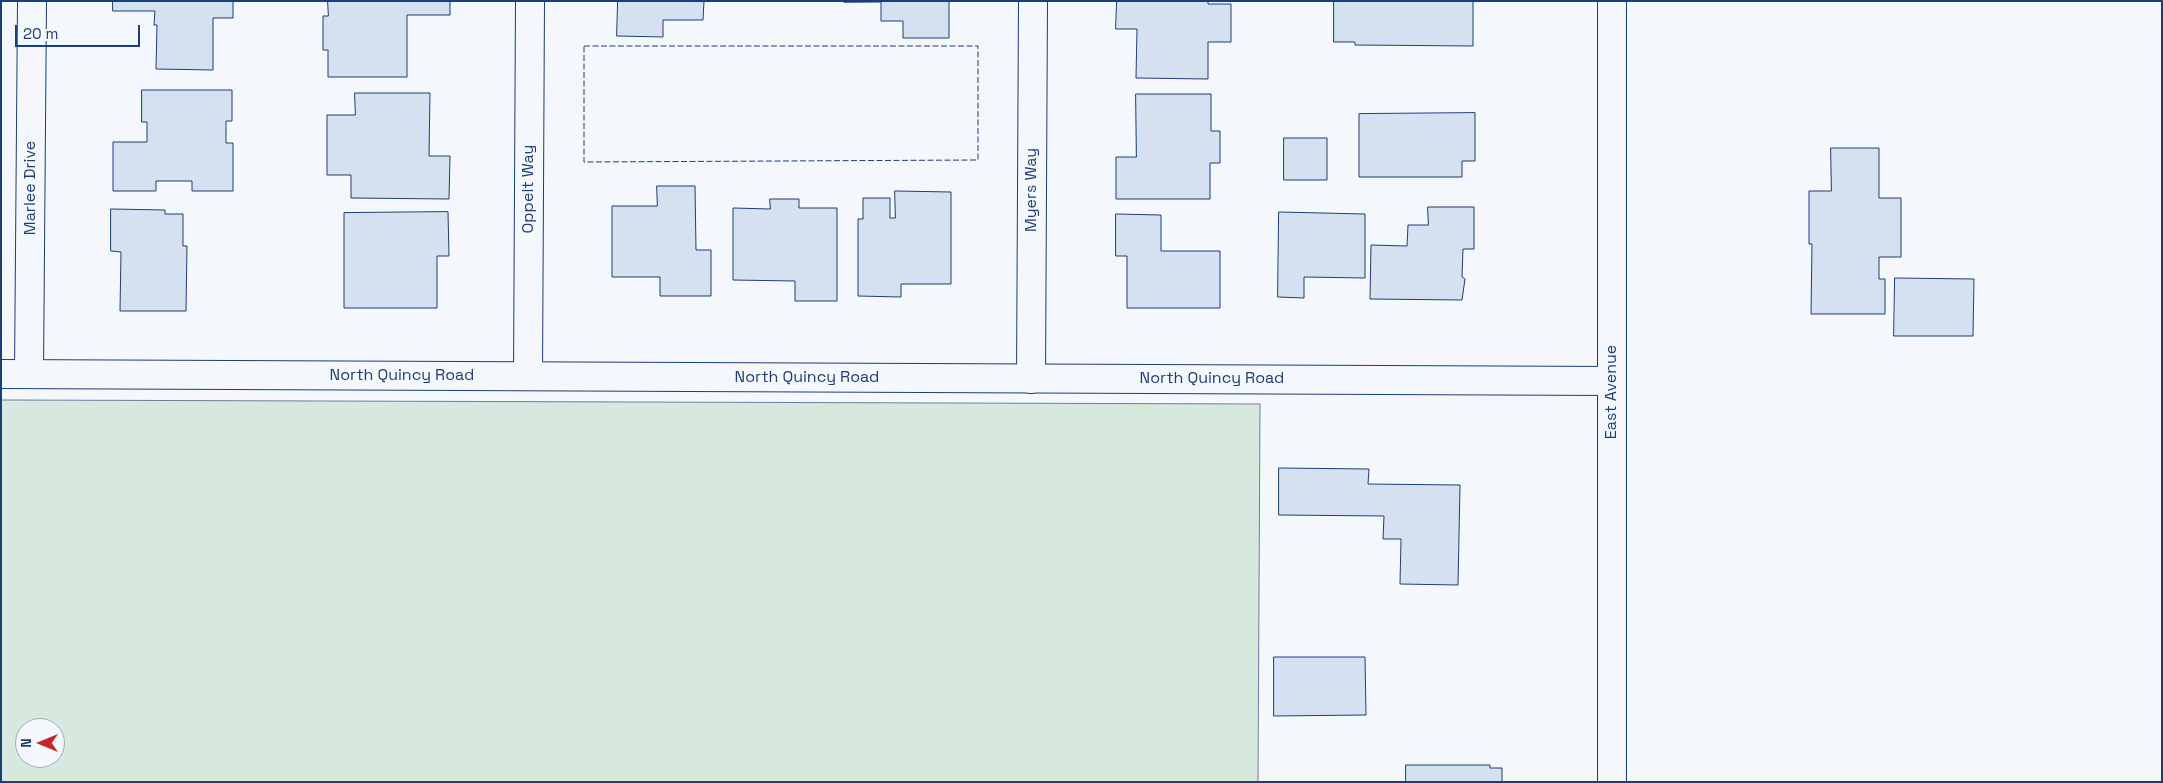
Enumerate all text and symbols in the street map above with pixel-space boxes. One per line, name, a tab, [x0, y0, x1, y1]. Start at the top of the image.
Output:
scale bar	[18, 15, 142, 47]
text: 20 m	[23, 24, 58, 43]
street label: Marlee Drive	[21, 141, 41, 235]
street label: Oppelt Way	[519, 145, 539, 233]
street label: Myers Way	[1022, 148, 1042, 232]
street label: East Avenue	[1602, 345, 1622, 439]
street label: North Quincy Road	[330, 366, 474, 386]
street label: North Quincy Road	[735, 368, 879, 388]
street label: North Quincy Road	[1140, 369, 1284, 389]
north arrow	[15, 718, 65, 768]
text: N	[17, 738, 35, 748]

